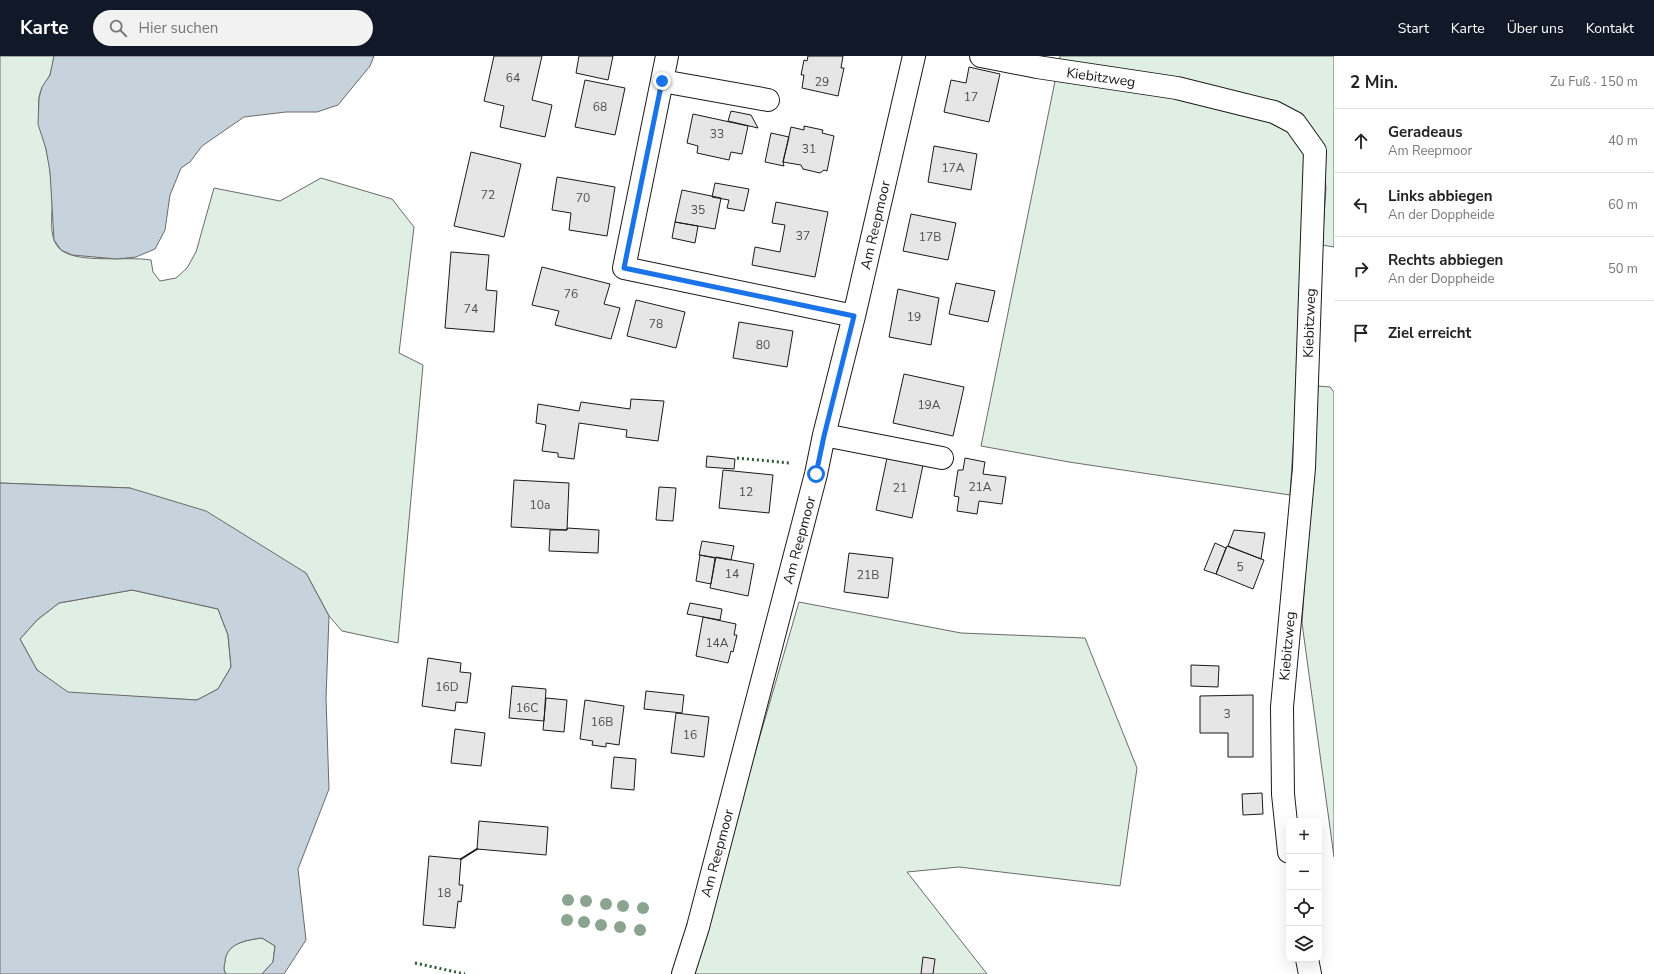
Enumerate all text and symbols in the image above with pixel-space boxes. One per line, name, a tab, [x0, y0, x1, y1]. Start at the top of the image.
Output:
search box	[93, 10, 373, 46]
text: Karte	[20, 15, 69, 41]
icon: search	[107, 17, 129, 39]
text: Hier suchen	[139, 18, 218, 38]
text: Start	[1398, 19, 1429, 38]
text: Karte	[1451, 19, 1485, 38]
text: Über uns	[1507, 19, 1564, 38]
text: Kontakt	[1586, 19, 1634, 38]
street label: Kiebitzweg	[1065, 63, 1137, 92]
house number: 64	[506, 70, 520, 86]
text: 2 Min.	[1350, 71, 1398, 94]
route end	[653, 72, 671, 90]
text: Zu Fuß · 150 m	[1550, 73, 1638, 91]
house number: 29	[815, 74, 829, 90]
house number: 17	[964, 89, 978, 105]
house number: 68	[593, 99, 607, 115]
text: Geradeaus	[1388, 122, 1463, 142]
house number: 33	[710, 126, 724, 142]
icon: ahead	[1350, 130, 1372, 152]
text: 40 m	[1608, 132, 1638, 150]
house number: 31	[802, 141, 816, 157]
text: Am Reepmoor	[1388, 142, 1472, 160]
house number: 17A	[941, 160, 965, 176]
street label: Am Reepmoor	[856, 179, 895, 271]
text: Links abbiegen	[1388, 186, 1492, 206]
house number: 72	[481, 187, 495, 203]
house number: 70	[576, 190, 590, 206]
icon: left	[1350, 194, 1372, 216]
text: 60 m	[1608, 196, 1638, 214]
house number: 35	[691, 202, 705, 218]
text: An der Doppheide	[1388, 206, 1495, 224]
house number: 37	[796, 228, 810, 244]
house number: 17B	[919, 229, 941, 245]
text: Rechts abbiegen	[1388, 250, 1503, 270]
icon: right	[1350, 258, 1372, 280]
text: 50 m	[1608, 260, 1638, 278]
text: An der Doppheide	[1388, 270, 1495, 288]
house number: 76	[564, 286, 578, 302]
street label: Kiebitzweg	[1299, 288, 1320, 358]
house number: 74	[464, 301, 478, 317]
house number: 19	[907, 309, 921, 325]
house number: 78	[649, 316, 663, 332]
icon: arrive	[1350, 322, 1372, 344]
text: Ziel erreicht	[1388, 323, 1471, 343]
house number: 80	[756, 337, 770, 353]
house number: 19A	[917, 397, 941, 413]
route start	[807, 465, 825, 483]
house number: 21A	[968, 479, 992, 495]
house number: 21	[893, 480, 907, 496]
house number: 12	[739, 484, 753, 500]
street label: Am Reepmoor	[779, 494, 820, 586]
house number: 10a	[530, 497, 550, 513]
house number: 5	[1236, 559, 1244, 575]
house number: 14	[725, 566, 739, 582]
house number: 21B	[857, 567, 879, 583]
street label: Kiebitzweg	[1275, 611, 1300, 681]
house number: 14A	[705, 635, 729, 651]
house number: 16D	[435, 679, 459, 695]
house number: 16C	[516, 700, 538, 716]
house number: 3	[1223, 706, 1231, 722]
house number: 16B	[591, 714, 613, 730]
house number: 16	[683, 727, 697, 743]
street label: Am Reepmoor	[697, 807, 738, 899]
map controls	[1286, 818, 1322, 962]
button: +	[1286, 818, 1322, 854]
button: −	[1286, 854, 1322, 890]
house number: 18	[437, 885, 451, 901]
button: locate	[1286, 890, 1322, 926]
button: layers	[1286, 926, 1322, 962]

